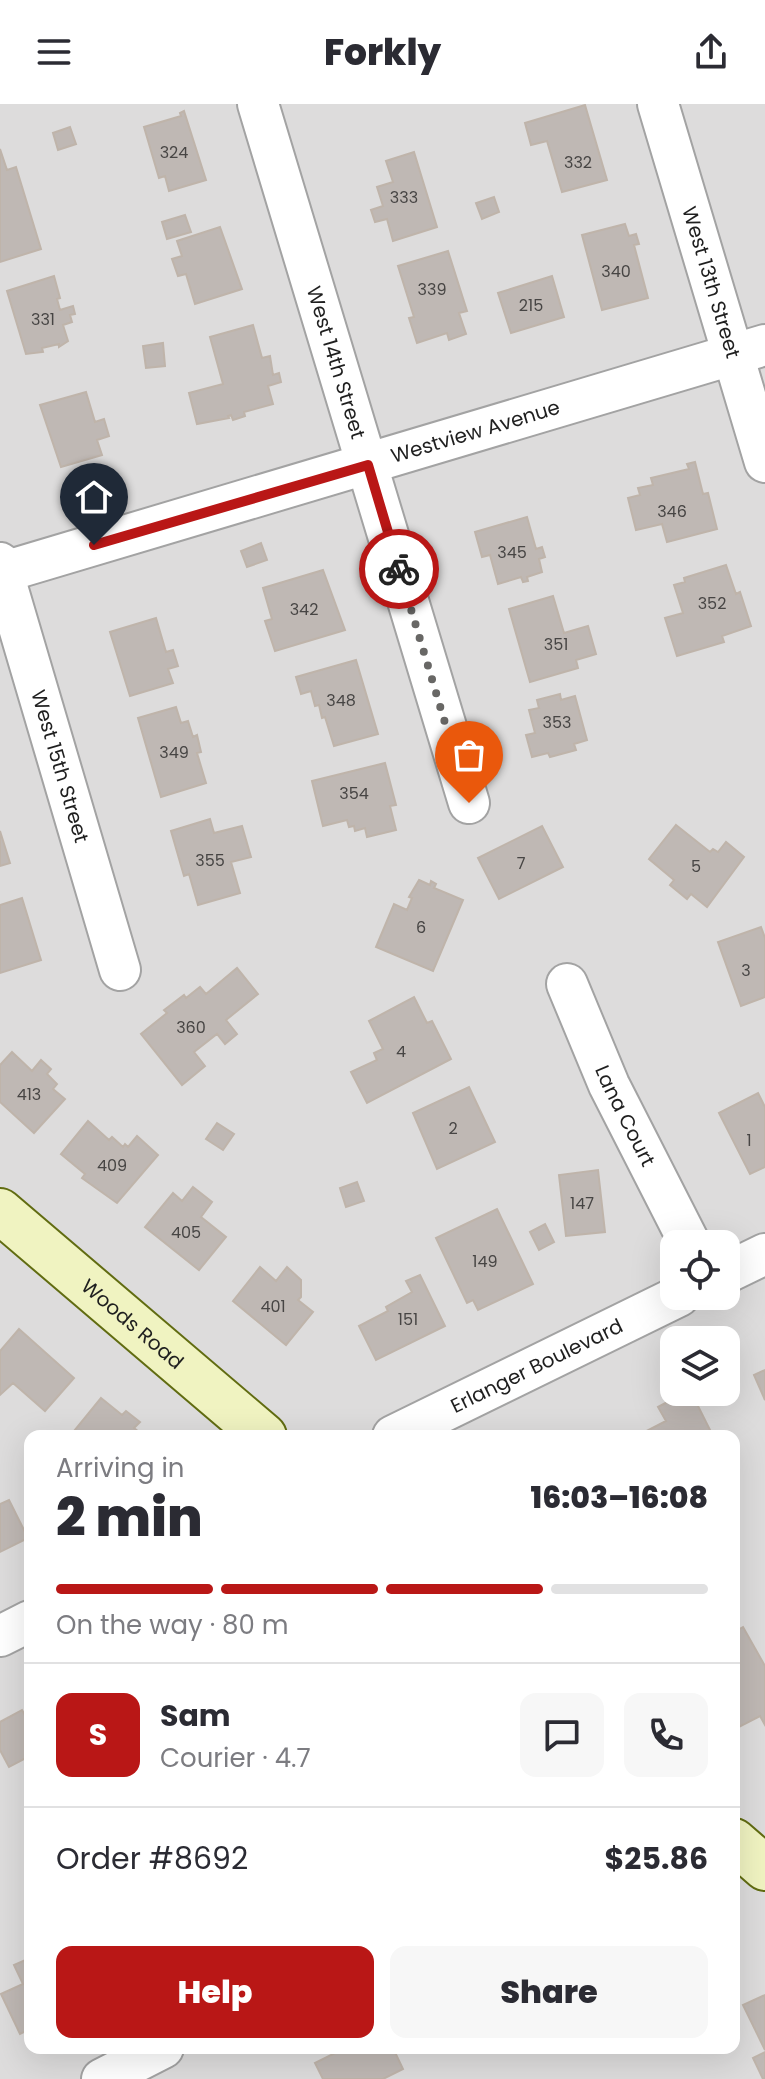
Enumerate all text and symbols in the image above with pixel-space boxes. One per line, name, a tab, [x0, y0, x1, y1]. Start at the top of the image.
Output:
text: Forkly	[324, 27, 441, 78]
icon: menu	[32, 30, 76, 74]
icon: share	[689, 30, 733, 74]
house number: 324	[160, 141, 188, 164]
house number: 332	[564, 151, 592, 174]
house number: 333	[390, 186, 418, 209]
street label: West 13th Street	[675, 203, 747, 362]
house number: 340	[601, 260, 631, 283]
house number: 339	[418, 278, 446, 301]
street label: West 14th Street	[300, 283, 372, 442]
house number: 215	[519, 294, 543, 317]
house number: 331	[31, 308, 55, 331]
street label: Westview Avenue	[387, 393, 563, 470]
pin	[60, 463, 128, 545]
icon: home	[72, 475, 116, 519]
house number: 346	[657, 500, 687, 523]
courier	[359, 529, 439, 609]
house number: 345	[497, 541, 527, 564]
icon: bike	[377, 547, 421, 591]
house number: 352	[698, 592, 726, 615]
house number: 342	[290, 598, 318, 621]
house number: 351	[544, 633, 568, 656]
street label: West 15th Street	[24, 687, 96, 846]
house number: 348	[326, 689, 356, 712]
house number: 353	[543, 711, 571, 734]
pin	[435, 721, 503, 803]
icon: bag	[447, 733, 491, 777]
house number: 349	[159, 741, 189, 764]
house number: 354	[339, 782, 369, 805]
house number: 355	[195, 849, 225, 872]
house number: 7	[517, 852, 526, 875]
house number: 5	[691, 855, 701, 878]
house number: 6	[416, 916, 426, 939]
house number: 3	[741, 959, 751, 982]
house number: 360	[176, 1016, 206, 1039]
house number: 4	[396, 1040, 406, 1063]
street label: Lana Court	[588, 1061, 662, 1171]
house number: 413	[17, 1083, 41, 1106]
house number: 2	[448, 1117, 458, 1140]
house number: 1	[746, 1129, 752, 1152]
house number: 409	[97, 1154, 127, 1177]
house number: 147	[570, 1192, 594, 1215]
house number: 405	[171, 1221, 201, 1244]
map controls	[660, 1230, 740, 1406]
button: locate	[660, 1230, 740, 1310]
house number: 149	[472, 1250, 498, 1273]
street label: Woods Road	[75, 1272, 190, 1376]
house number: 401	[260, 1295, 286, 1318]
house number: 151	[398, 1308, 418, 1331]
street label: Erlanger Boulevard	[446, 1312, 628, 1420]
button: layers	[660, 1326, 740, 1406]
text: Arriving in	[56, 1450, 185, 1486]
text: 16:03–16:08	[531, 1476, 708, 1519]
text: 2 min	[56, 1481, 203, 1554]
text: On the way · 80 m	[56, 1607, 289, 1643]
button: chat	[520, 1693, 604, 1777]
button: phone	[624, 1693, 708, 1777]
text: Sam	[160, 1694, 231, 1737]
text: S	[89, 1713, 107, 1756]
text: Courier · 4.7	[160, 1740, 311, 1776]
text: Order #8692	[56, 1837, 248, 1880]
text: $25.86	[605, 1837, 708, 1880]
button: Help	[56, 1946, 374, 2038]
button: Share	[390, 1946, 708, 2038]

